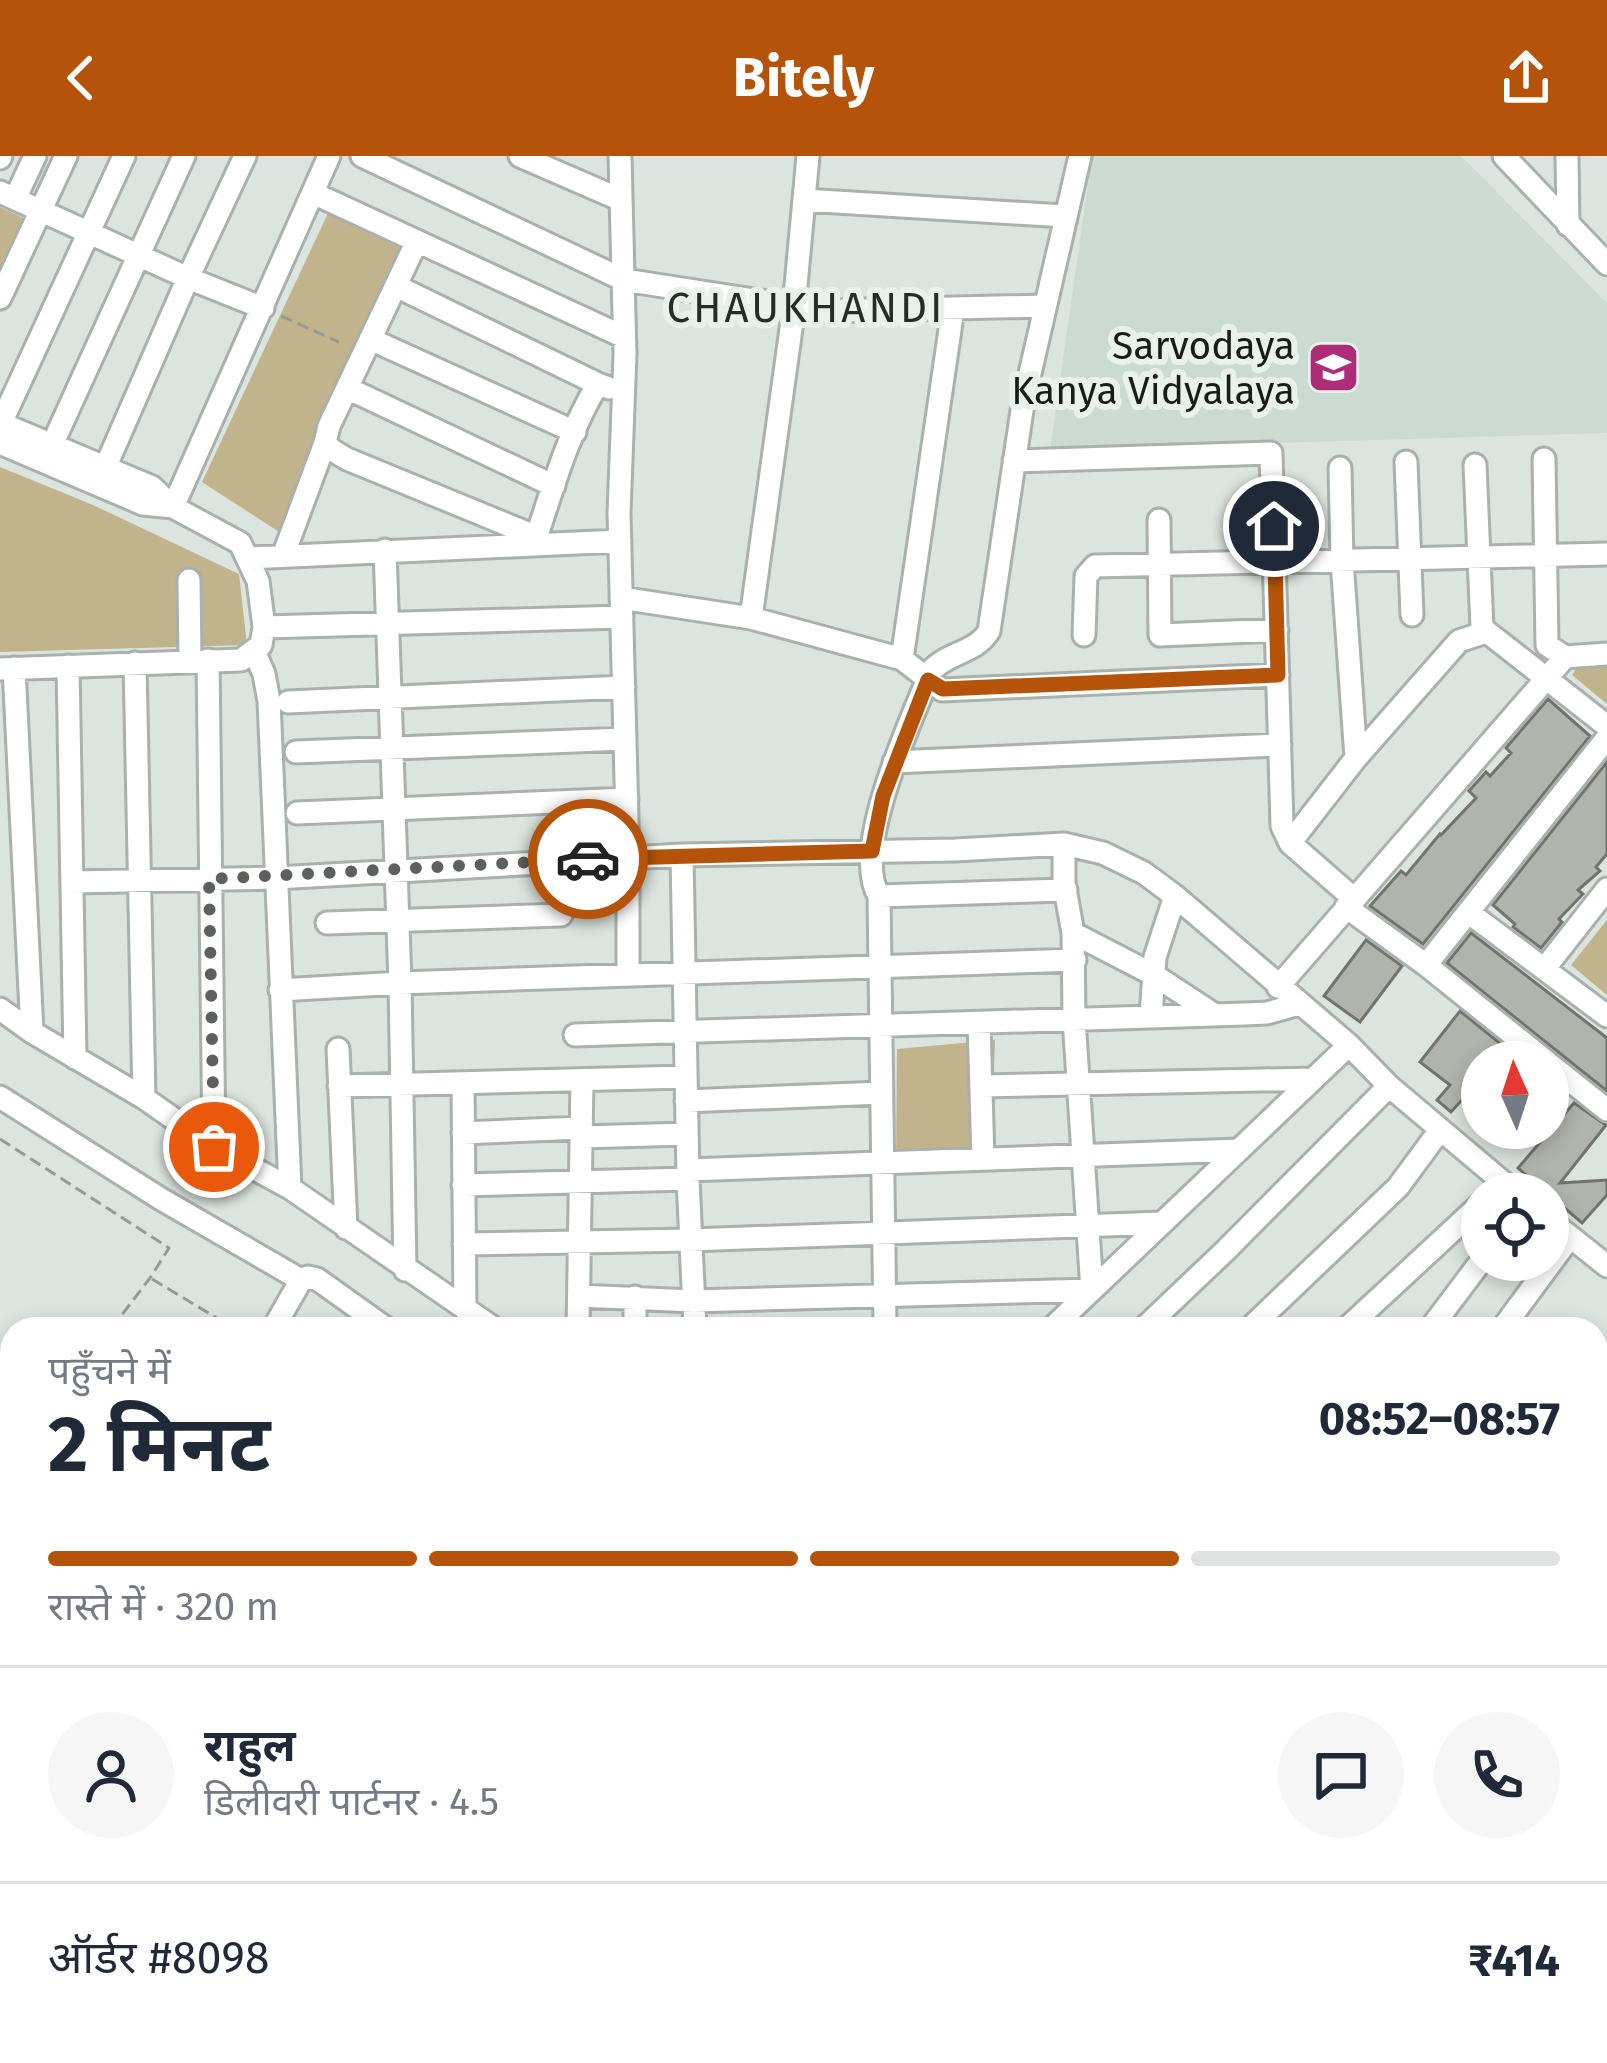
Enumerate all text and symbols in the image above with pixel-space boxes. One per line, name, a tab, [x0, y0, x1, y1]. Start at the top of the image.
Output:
icon: back	[48, 45, 114, 111]
icon: share	[1493, 45, 1559, 111]
text: Bitely	[733, 46, 874, 110]
district label: CHAUKHANDI	[666, 283, 946, 333]
place label: Sarvodaya Kanya Vidyalaya	[1011, 323, 1295, 414]
school or university icon: Sarvodaya Kanya Vidyalaya	[1306, 340, 1362, 396]
pin	[1223, 475, 1325, 577]
icon: home	[1241, 493, 1307, 559]
courier	[528, 799, 648, 919]
icon: car	[555, 826, 621, 892]
north arrow	[1461, 1041, 1569, 1149]
map controls	[1461, 1041, 1569, 1281]
pin	[163, 1096, 265, 1198]
icon: bag	[181, 1114, 247, 1180]
button: locate	[1461, 1173, 1569, 1281]
text: पहुँचने में	[48, 1348, 171, 1394]
text: 08:52–08:57	[1319, 1392, 1560, 1446]
text: 2 मिनट	[48, 1398, 271, 1492]
text: रास्ते में · 320 m	[48, 1584, 279, 1630]
button: person	[48, 1712, 174, 1838]
button: chat	[1278, 1712, 1404, 1838]
button: phone	[1434, 1712, 1560, 1838]
text: राहुल	[204, 1719, 296, 1773]
text: डिलीवरी पार्टनर · 4.5	[204, 1779, 499, 1825]
text: ऑर्डर #8098	[48, 1931, 270, 1985]
text: ₹414	[1468, 1934, 1560, 1988]

